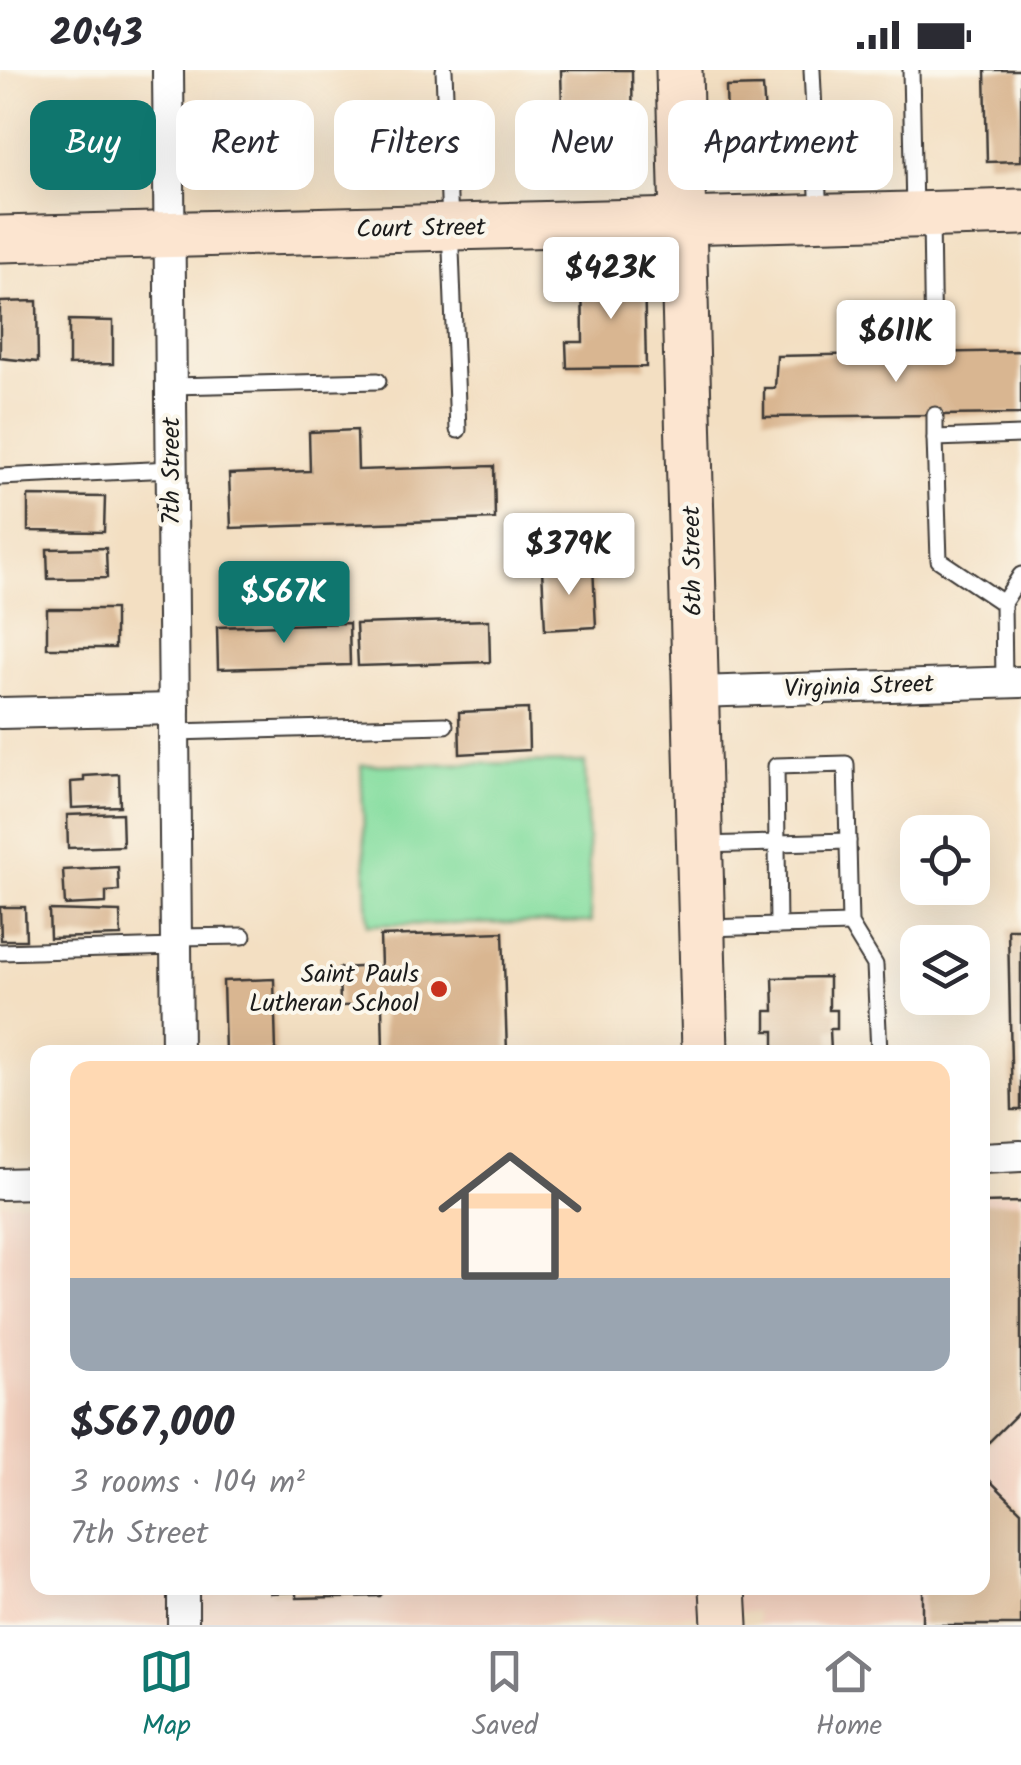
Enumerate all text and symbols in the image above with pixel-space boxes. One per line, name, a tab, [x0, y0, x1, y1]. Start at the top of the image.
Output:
text: 20:43	[50, 5, 143, 65]
chip: Buy	[30, 100, 156, 190]
chip: Rent	[176, 100, 314, 190]
chip: Filters	[334, 100, 495, 190]
chip: New	[515, 100, 648, 190]
chip: Apartment	[668, 100, 893, 190]
street label: Court Street	[356, 208, 487, 250]
pin: $423K	[541, 237, 681, 322]
text: $423K	[565, 244, 657, 295]
pin: $611K	[826, 300, 966, 385]
text: $611K	[859, 307, 933, 358]
street label: 7th Street	[152, 417, 192, 525]
street label: 6th Street	[672, 505, 714, 617]
pin: $379K	[499, 513, 639, 598]
text: $379K	[525, 520, 613, 571]
pin: $567K	[214, 561, 354, 646]
text: $567K	[241, 568, 327, 619]
street label: Virginia Street	[783, 664, 935, 710]
map controls	[900, 815, 990, 1015]
button: locate	[900, 815, 990, 905]
button: layers	[900, 925, 990, 1015]
place label: Saint Pauls Lutheran School	[249, 955, 419, 1024]
marker: Saint Pauls Lutheran School	[428, 978, 450, 1000]
icon: home	[420, 1126, 600, 1306]
text: $567,000	[70, 1391, 234, 1458]
text: 3 rooms · 104 m²	[70, 1458, 305, 1509]
text: 7th Street	[70, 1509, 208, 1560]
tab: Map	[139, 1644, 194, 1749]
tab: Saved	[472, 1644, 538, 1749]
tab: Home	[816, 1644, 882, 1749]

